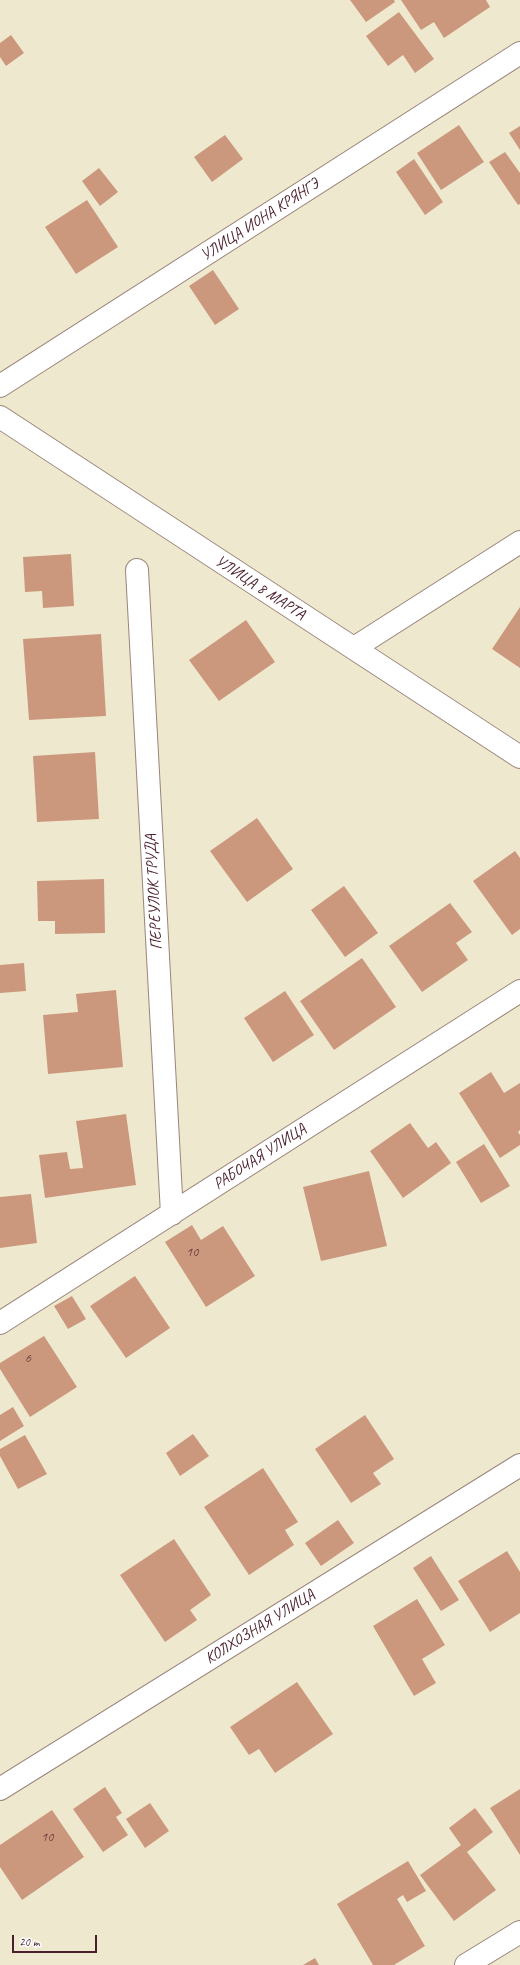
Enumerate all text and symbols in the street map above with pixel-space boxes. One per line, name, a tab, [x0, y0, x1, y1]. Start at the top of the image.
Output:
street label: УЛИЦА ИОНА КРЯНГЭ	[197, 175, 323, 265]
street label: УЛИЦА 8 МАРТА	[211, 552, 309, 624]
street label: ПЕРЕУЛОК ТРУДА	[141, 834, 167, 950]
street label: РАБОЧАЯ УЛИЦА	[210, 1120, 310, 1194]
house number: 10	[186, 1244, 198, 1260]
house number: 6	[25, 1350, 31, 1366]
street label: КОЛХОЗНАЯ УЛИЦА	[202, 1586, 318, 1668]
house number: 10	[41, 1829, 53, 1845]
scale bar	[14, 1927, 99, 1953]
text: 20 m	[19, 1934, 39, 1950]

